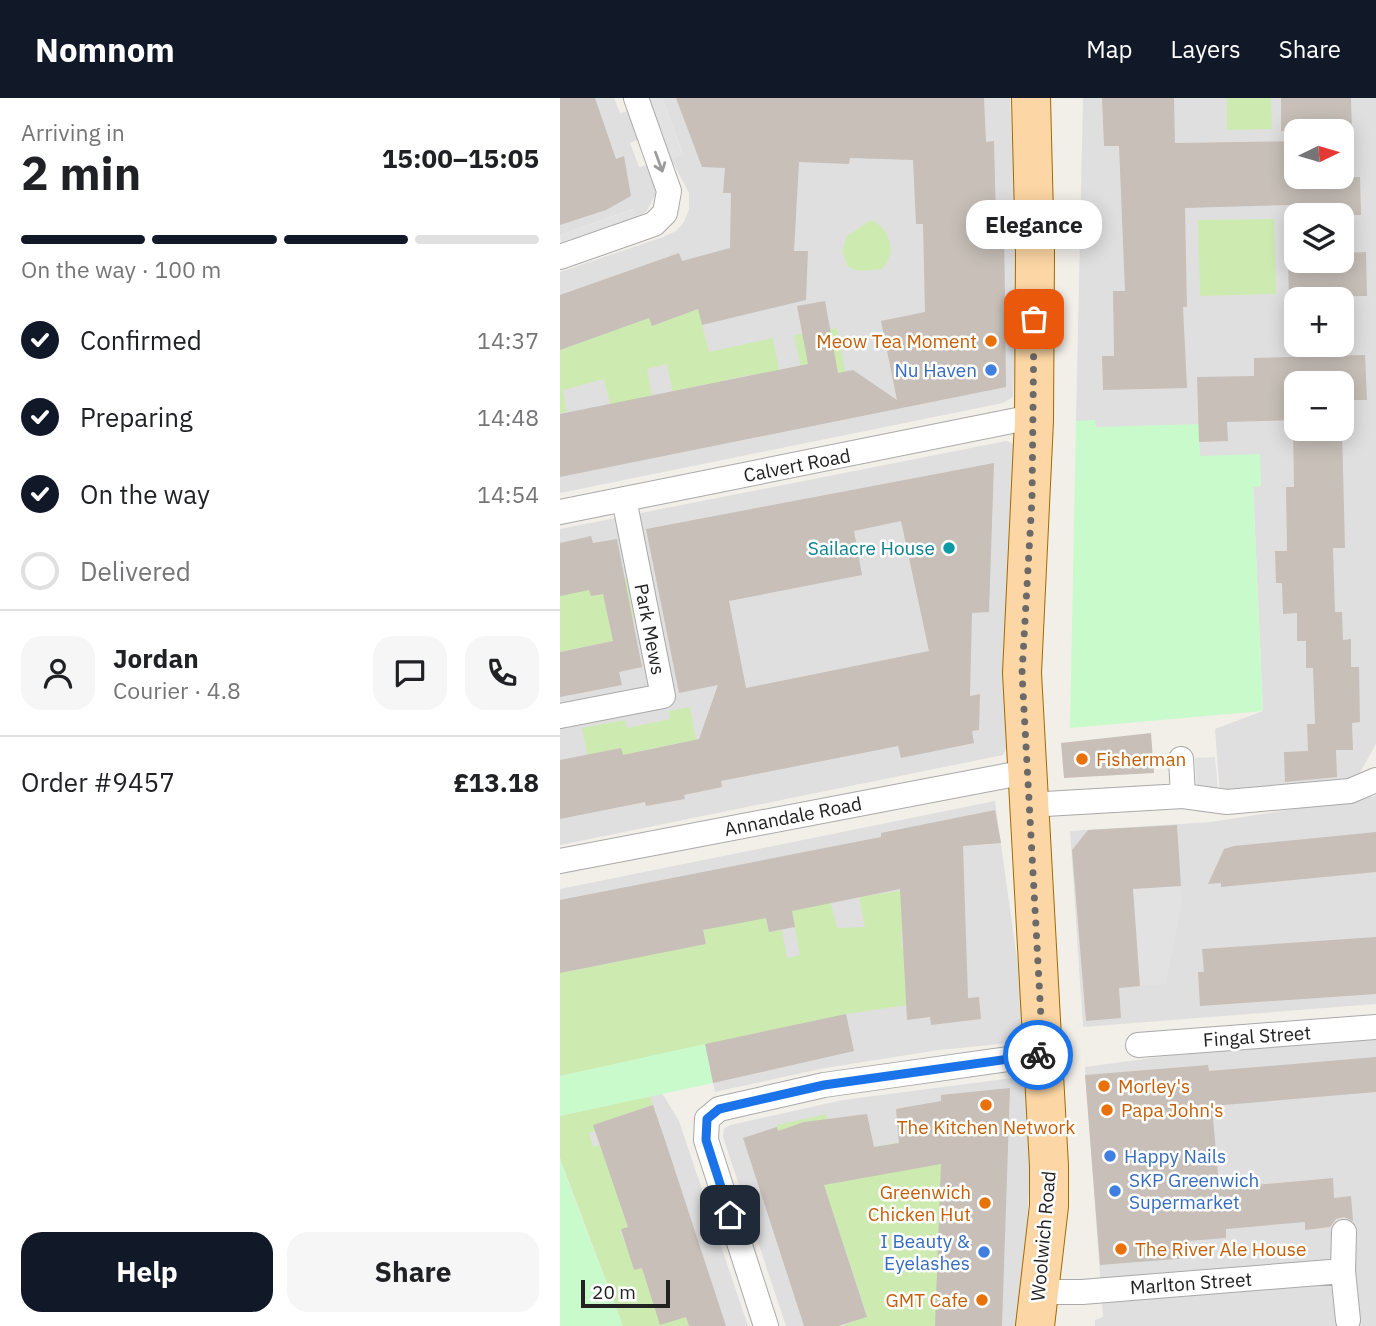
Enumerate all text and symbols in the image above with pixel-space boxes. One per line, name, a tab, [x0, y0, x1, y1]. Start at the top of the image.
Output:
text: Nomnom	[35, 28, 175, 71]
text: Map	[1086, 33, 1133, 65]
text: Layers	[1171, 33, 1241, 65]
text: Share	[1279, 33, 1341, 65]
text: Arriving in	[21, 117, 125, 147]
north arrow	[1284, 119, 1354, 189]
map controls	[1284, 119, 1354, 441]
text: 15:00–15:05	[382, 141, 539, 175]
text: 2 min	[21, 143, 141, 203]
one-way arrow	[654, 151, 666, 173]
callout: Elegance	[966, 200, 1102, 249]
button: layers	[1284, 203, 1354, 273]
text: Elegance	[985, 209, 1083, 239]
text: On the way · 100 m	[21, 254, 221, 284]
button: +	[1284, 287, 1354, 357]
pin	[1004, 289, 1064, 349]
icon: bag	[1015, 300, 1053, 338]
icon: check	[21, 321, 59, 359]
text: Confirmed	[80, 323, 202, 357]
text: 14:37	[477, 325, 539, 355]
place label: Meow Tea Moment	[816, 329, 977, 353]
marker: Meow Tea Moment	[983, 333, 999, 349]
place label: Nu Haven	[894, 358, 977, 382]
marker: Nu Haven	[983, 362, 999, 378]
button: −	[1284, 371, 1354, 441]
icon: check	[21, 398, 59, 436]
text: Preparing	[80, 400, 193, 434]
text: 14:48	[477, 402, 539, 432]
street label: Calvert Road	[741, 443, 853, 487]
icon: check	[21, 475, 59, 513]
text: On the way	[80, 477, 210, 511]
text: 14:54	[477, 479, 539, 509]
place label: Sailacre House	[808, 536, 935, 560]
marker: Sailacre House	[941, 540, 957, 556]
text: Delivered	[80, 554, 191, 588]
street label: Park Mews	[629, 581, 671, 677]
button: person	[21, 636, 95, 710]
button: chat	[373, 636, 447, 710]
button: phone	[465, 636, 539, 710]
text: Jordan	[113, 641, 199, 675]
text: Courier · 4.8	[113, 675, 241, 705]
place label: Fisherman	[1096, 747, 1186, 771]
marker: Fisherman	[1074, 751, 1090, 767]
text: Order #9457	[21, 765, 175, 799]
text: £13.18	[453, 765, 539, 799]
street label: Annandale Road	[722, 791, 864, 841]
courier	[1003, 1020, 1073, 1090]
street label: Fingal Street	[1202, 1020, 1312, 1052]
icon: bike	[1019, 1036, 1057, 1074]
place label: Morley's	[1118, 1074, 1190, 1098]
marker: Morley's	[1096, 1078, 1112, 1094]
marker: The Kitchen Network	[978, 1097, 994, 1113]
place label: Papa John's	[1121, 1098, 1224, 1122]
marker: Papa John's	[1099, 1102, 1115, 1118]
place label: The Kitchen Network	[897, 1115, 1075, 1139]
place label: Happy Nails	[1124, 1144, 1226, 1168]
marker: Happy Nails	[1102, 1148, 1118, 1164]
place label: SKP Greenwich Supermarket	[1129, 1168, 1259, 1214]
street label: Woolwich Road	[1025, 1170, 1061, 1302]
place label: Greenwich Chicken Hut	[868, 1180, 971, 1226]
marker: SKP Greenwich Supermarket	[1107, 1183, 1123, 1199]
pin	[700, 1185, 760, 1245]
marker: Greenwich Chicken Hut	[977, 1195, 993, 1211]
icon: home	[711, 1196, 749, 1234]
place label: I Beauty & Eyelashes	[880, 1229, 970, 1275]
button: Help	[21, 1232, 273, 1312]
button: Share	[287, 1232, 539, 1312]
place label: The River Ale House	[1135, 1237, 1306, 1261]
marker: The River Ale House	[1113, 1241, 1129, 1257]
marker: I Beauty & Eyelashes	[976, 1244, 992, 1260]
street label: Marlton Street	[1129, 1267, 1253, 1299]
scale bar	[581, 1277, 670, 1309]
text: 20 m	[592, 1280, 636, 1304]
place label: GMT Cafe	[886, 1288, 968, 1312]
marker: GMT Cafe	[974, 1292, 990, 1308]

